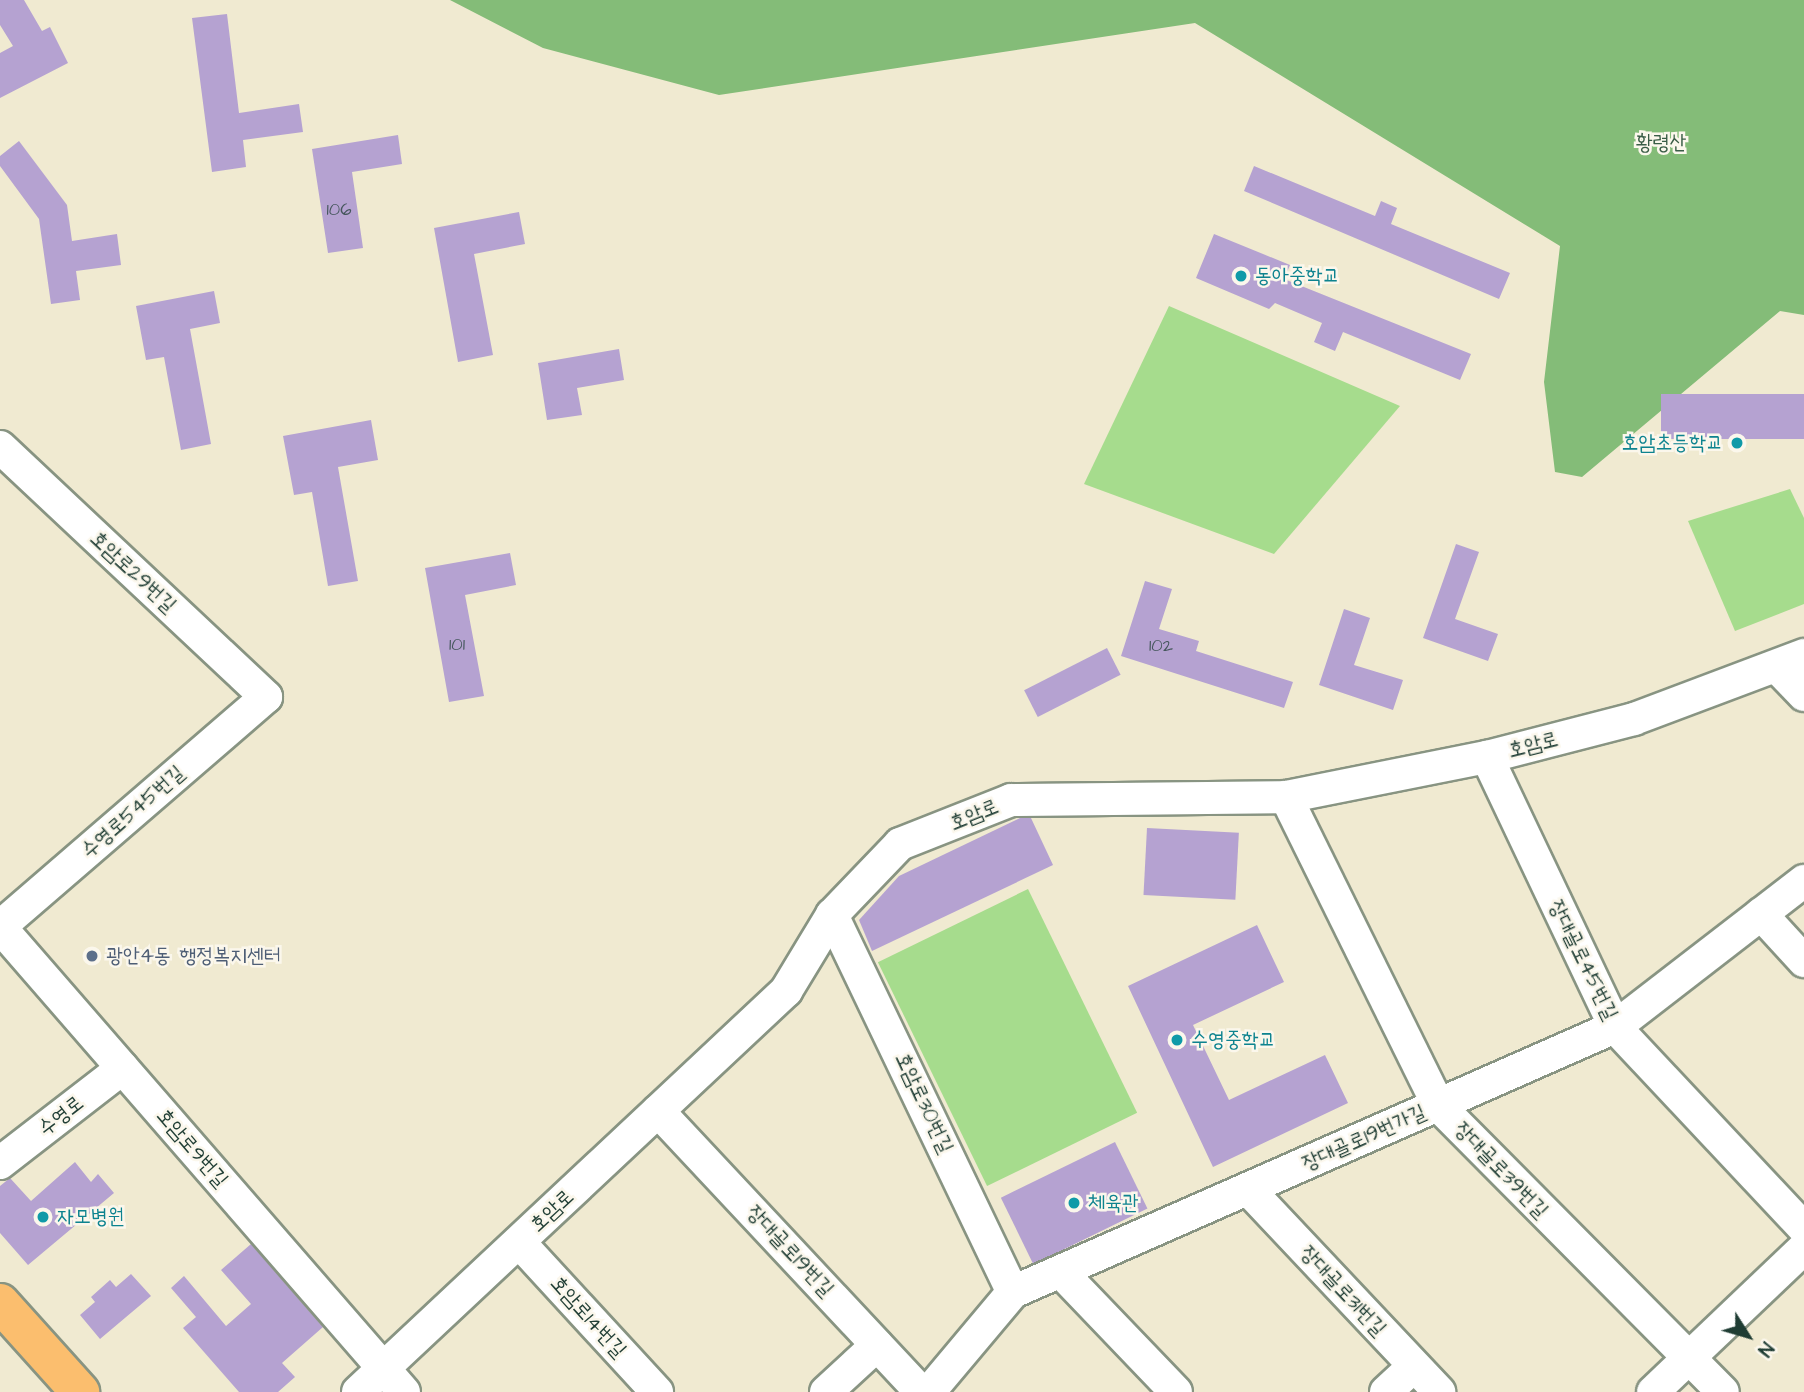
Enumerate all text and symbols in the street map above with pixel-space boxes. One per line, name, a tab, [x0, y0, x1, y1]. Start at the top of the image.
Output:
park label: 황령산	[1636, 130, 1686, 156]
house number: 106	[327, 199, 351, 221]
place label: 동아중학교	[1255, 263, 1339, 289]
marker: 동아중학교	[1233, 268, 1249, 284]
place label: 호암초등학교	[1622, 430, 1723, 456]
marker: 호암초등학교	[1729, 435, 1745, 451]
street label: 호암로29번길	[85, 526, 181, 618]
house number: 101	[449, 634, 465, 656]
house number: 102	[1149, 635, 1173, 657]
street label: 호암로	[1505, 727, 1561, 763]
street label: 수영로545번길	[76, 760, 190, 864]
street label: 호암로	[946, 794, 1002, 836]
street label: 장대골로45번길	[1543, 896, 1623, 1024]
place label: 광안4동 행정복지센터	[106, 943, 281, 969]
marker: 광안4동 행정복지센터	[84, 948, 100, 964]
place label: 수영중학교	[1191, 1027, 1275, 1053]
marker: 수영중학교	[1169, 1032, 1185, 1048]
street label: 호암로30번길	[890, 1049, 958, 1157]
street label: 수영로	[33, 1090, 89, 1142]
street label: 장대골로19번가길	[1298, 1099, 1430, 1177]
street label: 호암로9번길	[151, 1103, 233, 1193]
street label: 장대골로39번길	[1449, 1117, 1553, 1223]
street label: 호암로	[525, 1184, 579, 1238]
place label: 체육관	[1088, 1190, 1139, 1216]
marker: 체육관	[1066, 1195, 1082, 1211]
street label: 장대골로19번길	[741, 1200, 839, 1302]
place label: 자모병원	[57, 1204, 125, 1230]
marker: 자모병원	[35, 1209, 51, 1225]
street label: 장대골로31번길	[1295, 1240, 1391, 1342]
street label: 호암로14번길	[545, 1271, 631, 1363]
north arrow	[1713, 1301, 1783, 1371]
text: N	[1751, 1336, 1780, 1362]

